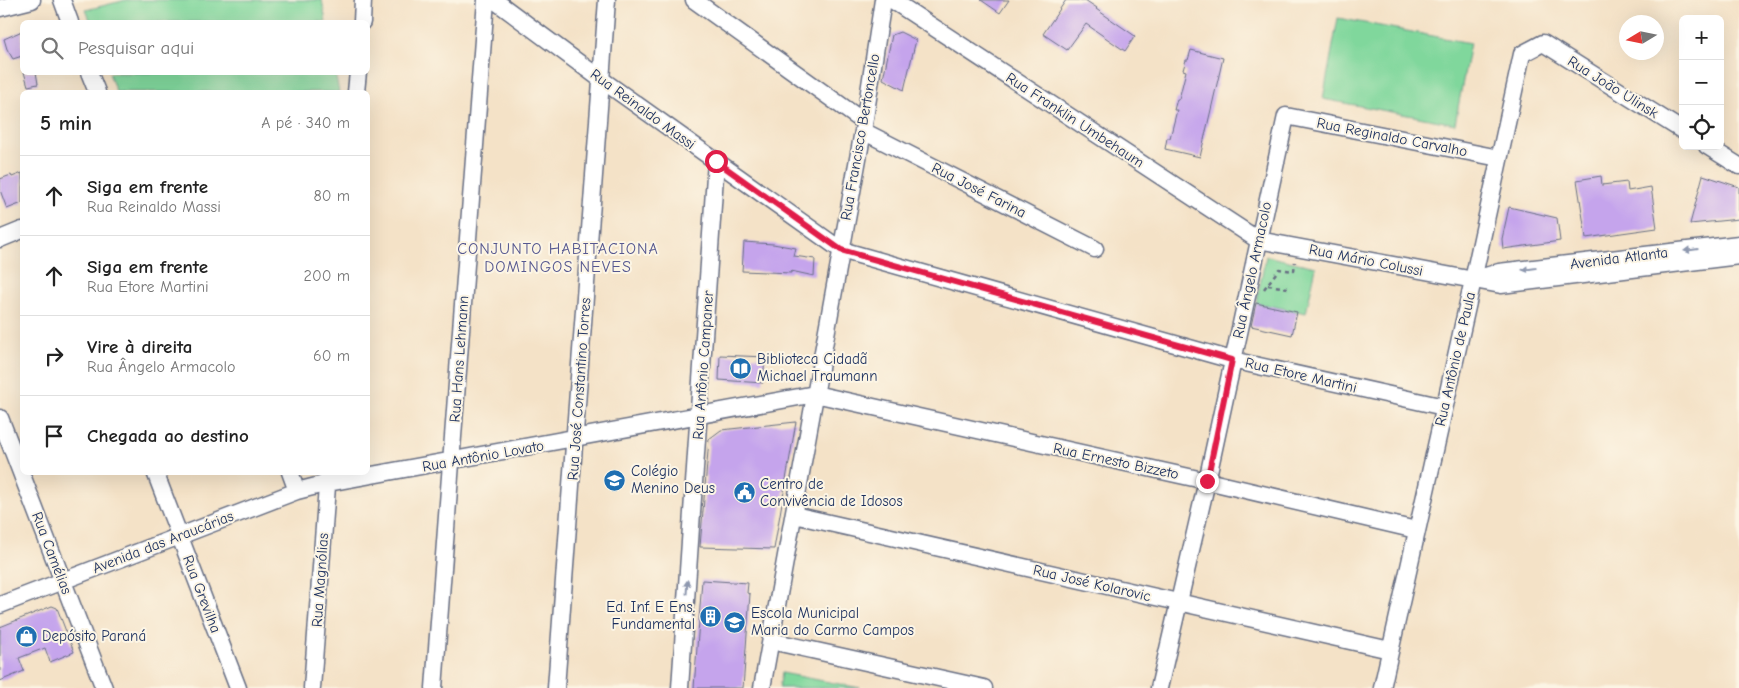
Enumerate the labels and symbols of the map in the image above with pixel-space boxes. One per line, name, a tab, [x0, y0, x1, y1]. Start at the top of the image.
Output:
north arrow	[1619, 15, 1664, 60]
street label: Rua Francisco Bertoncello	[836, 52, 884, 222]
street label: Rua João Ulinsk	[1564, 52, 1662, 122]
street label: Rua Reinaldo Massi	[587, 65, 699, 153]
street label: Rua Franklin Umbehaum	[1003, 69, 1147, 171]
street label: Rua Reginaldo Carvalho	[1315, 114, 1469, 160]
route start	[705, 150, 728, 173]
street label: Rua José Farina	[929, 158, 1029, 222]
street label: Rua Ângelo Armacolo	[1228, 200, 1275, 340]
district label: CONJUNTO HABITACIONA DOMINGOS NEVES	[457, 240, 659, 276]
street label: Rua Mário Colussi	[1307, 240, 1425, 280]
street label: Avenida Atlanta	[1569, 243, 1669, 273]
one-way arrow	[1682, 246, 1698, 254]
one-way arrow	[1521, 265, 1537, 273]
street label: Rua Antônio Campaner	[689, 290, 717, 440]
street label: Rua Antônio de Paula	[1431, 290, 1479, 428]
street label: Rua Hans Lehmann	[446, 295, 472, 423]
street label: Rua José Constantino Torres	[564, 297, 594, 481]
place label: Biblioteca Cidadã Michael Traumann	[757, 350, 877, 385]
street label: Rua Etore Martini	[1243, 353, 1359, 397]
library icon: Biblioteca Cidadã Michael Traumann	[729, 356, 753, 380]
street label: Rua Antônio Lovato	[421, 436, 545, 476]
street label: Rua Ernesto Bizzeto	[1052, 439, 1180, 483]
place label: Colégio Menino Deus	[631, 462, 715, 497]
school or university icon: Colégio Menino Deus	[603, 468, 627, 492]
route end	[1196, 470, 1219, 493]
place label: Centro de Convivência de Idosos	[760, 475, 903, 510]
public building icon: Centro de Convivência de Idosos	[732, 481, 756, 505]
street label: Avenida das Araucárias	[90, 507, 236, 577]
street label: Rua Camélias	[28, 509, 76, 597]
street label: Rua Magnólias	[308, 532, 332, 628]
street label: Rua Grevilha	[179, 552, 225, 636]
street label: Rua José Kolarovic	[1031, 561, 1153, 605]
one-way arrow	[684, 579, 692, 595]
place label: Ed. Inf. E Ens. Fundamental	[606, 598, 695, 633]
building icon: Ed. Inf. E Ens. Fundamental	[699, 604, 723, 628]
place label: Escola Municipal Maria do Carmo Campos	[751, 604, 914, 639]
school or university icon: Escola Municipal Maria do Carmo Campos	[723, 610, 747, 634]
shop icon: Depósito Paraná	[14, 624, 38, 648]
place label: Depósito Paraná	[42, 627, 146, 645]

